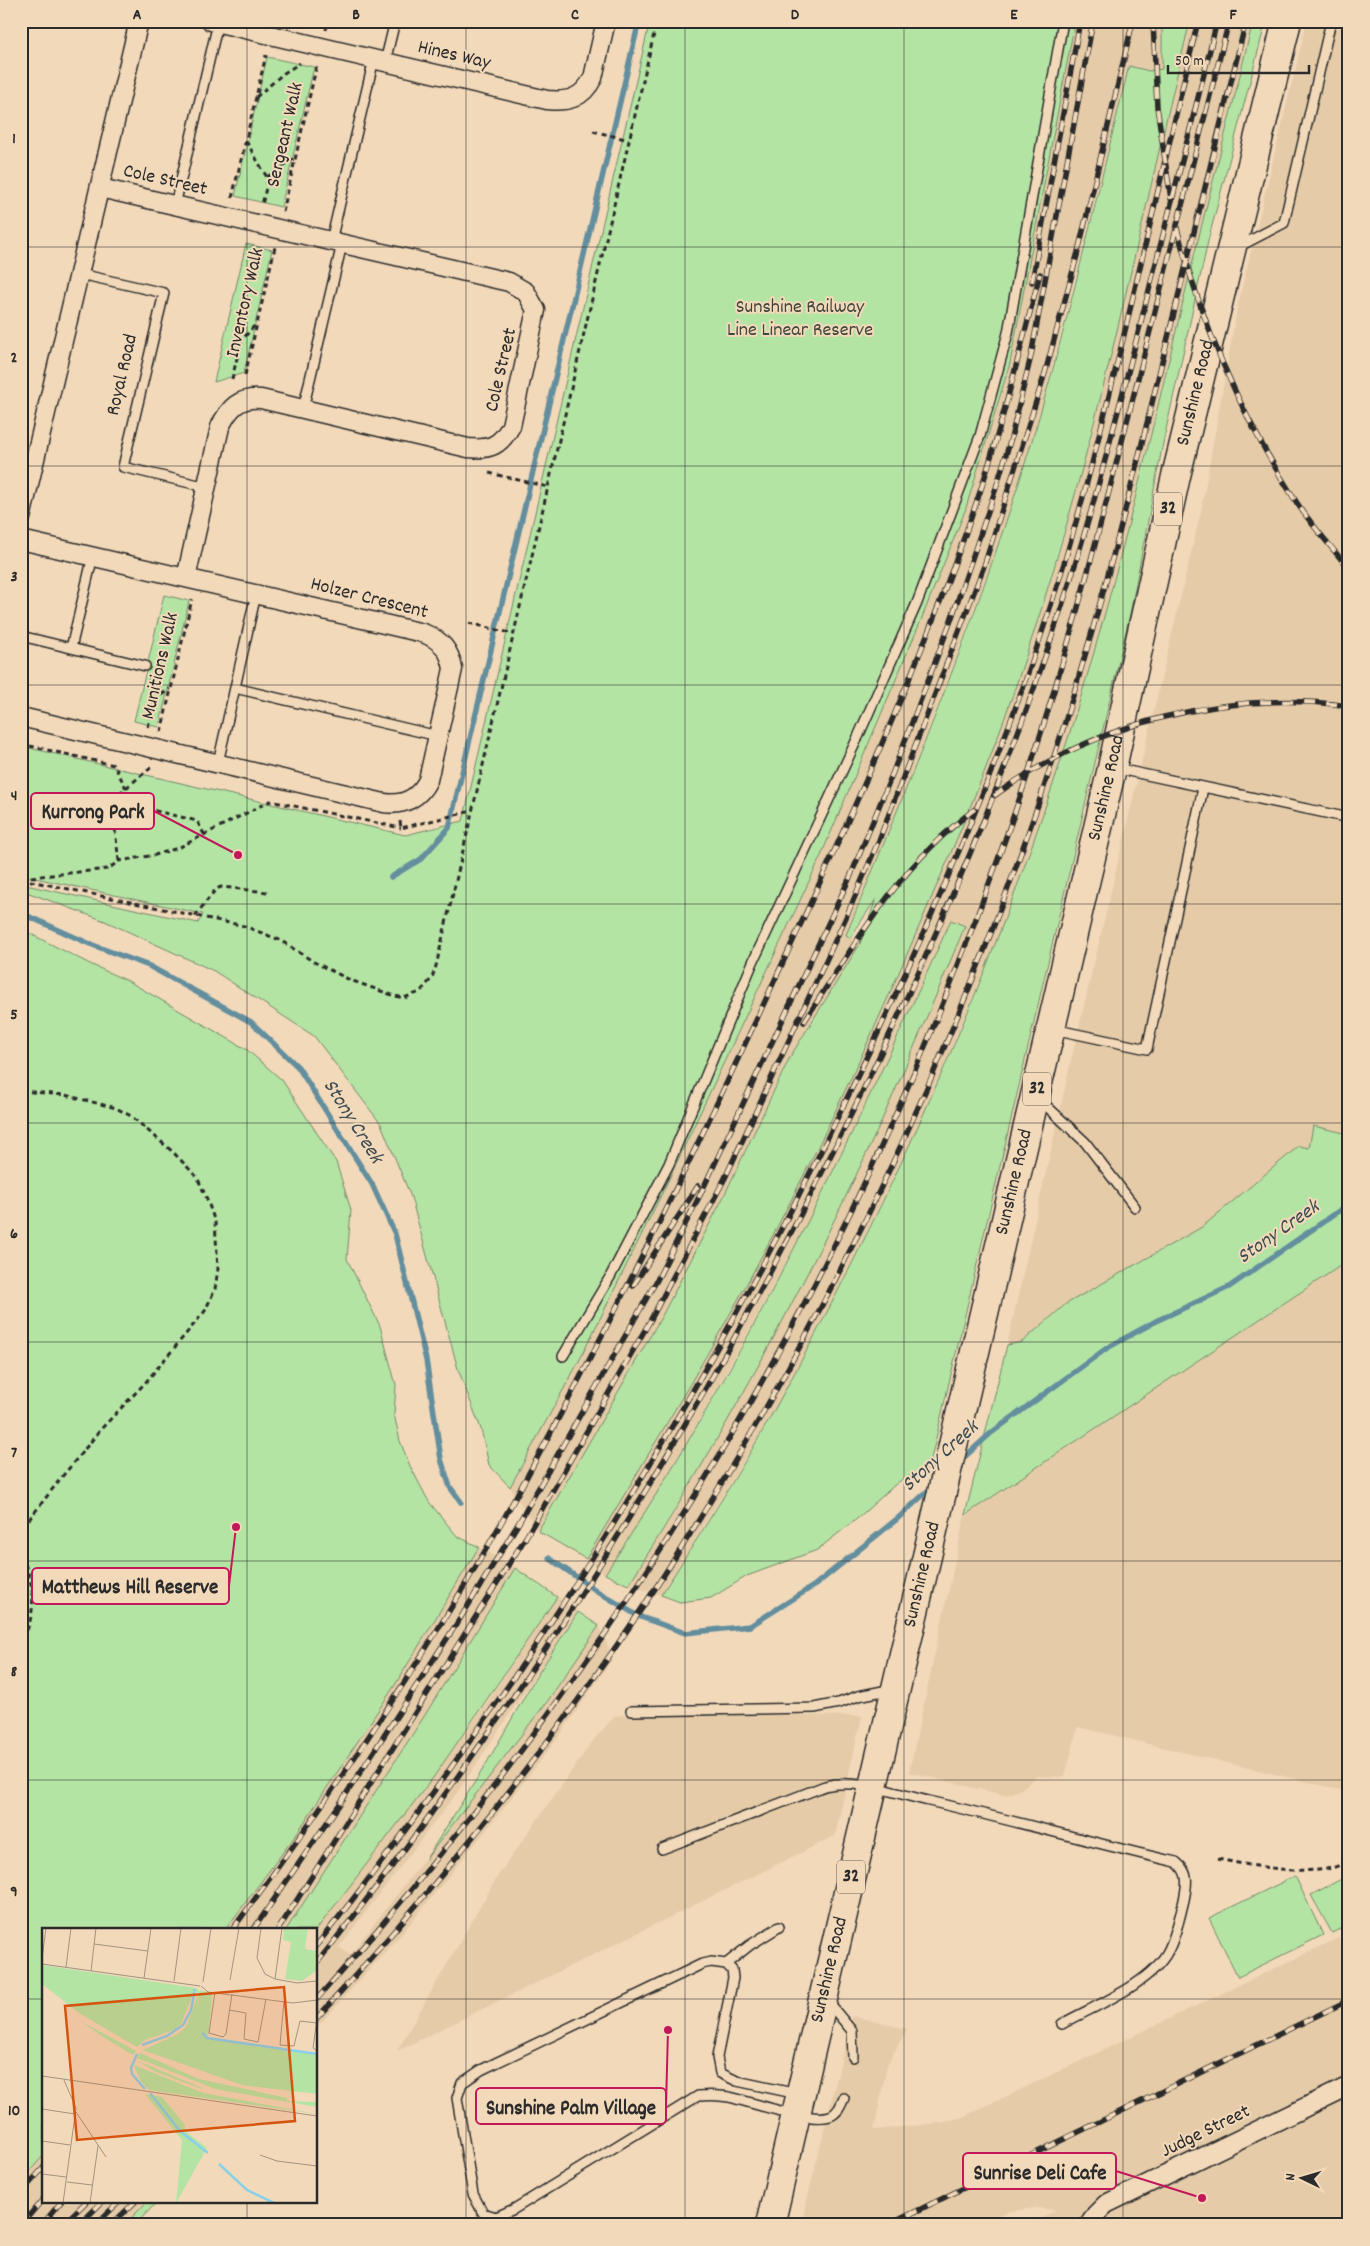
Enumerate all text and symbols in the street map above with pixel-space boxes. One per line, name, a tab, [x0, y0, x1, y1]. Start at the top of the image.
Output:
text: A	[133, 4, 142, 27]
text: B	[352, 4, 360, 27]
text: C	[571, 4, 579, 27]
text: D	[791, 4, 800, 27]
text: E	[1010, 4, 1018, 27]
text: F	[1229, 4, 1237, 27]
street label: Hines Way	[415, 34, 494, 78]
scale bar	[1168, 42, 1309, 74]
text: 50 m	[1175, 51, 1204, 73]
street label: Sergeant Walk	[260, 80, 312, 190]
text: 1	[12, 128, 16, 151]
street label: Cole Street	[120, 158, 210, 204]
street label: Inventory Walk	[220, 245, 272, 361]
park label: Sunshine Railway Line Linear Reserve	[727, 294, 873, 345]
street label: Cole Street	[479, 325, 525, 415]
street label: Royal Road	[100, 331, 146, 419]
street label: Sunshine Road	[1170, 337, 1223, 449]
text: 2	[11, 347, 18, 370]
road number: 32	[1154, 492, 1182, 526]
text: 3	[10, 566, 18, 589]
street label: Holzer Crescent	[307, 571, 431, 627]
street label: Munitions Walk	[135, 610, 187, 722]
street label: Sunshine Road	[1081, 732, 1133, 844]
text: 4	[11, 785, 17, 808]
callout: Kurrong Park	[31, 793, 154, 829]
text: Kurrong Park	[41, 799, 145, 829]
text: 5	[10, 1004, 18, 1027]
road number: 32	[1023, 1072, 1051, 1106]
water label: Stony Creek	[314, 1074, 391, 1172]
street label: Sunshine Road	[989, 1127, 1041, 1238]
water label: Stony Creek	[1232, 1192, 1328, 1272]
text: 6	[10, 1223, 18, 1246]
water label: Stony Creek	[896, 1413, 988, 1500]
text: 7	[11, 1442, 17, 1465]
street label: Sunshine Road	[897, 1519, 949, 1630]
callout: Matthews Hill Reserve	[32, 1568, 229, 1604]
text: Matthews Hill Reserve	[42, 1574, 218, 1604]
text: 8	[11, 1661, 18, 1684]
road number: 32	[837, 1860, 865, 1894]
text: 9	[10, 1881, 18, 1904]
street label: Sunshine Road	[804, 1914, 856, 2026]
inset map	[42, 1928, 318, 2204]
callout: Sunshine Palm Village	[476, 2088, 666, 2124]
text: Sunshine Palm Village	[486, 2095, 656, 2125]
street label: Judge Street	[1157, 2098, 1255, 2166]
text: 10	[8, 2100, 20, 2123]
callout: Sunrise Deli Cafe	[963, 2153, 1116, 2189]
north arrow	[1278, 2154, 1328, 2204]
text: Sunrise Deli Cafe	[973, 2160, 1107, 2190]
text: N	[1281, 2173, 1301, 2181]

